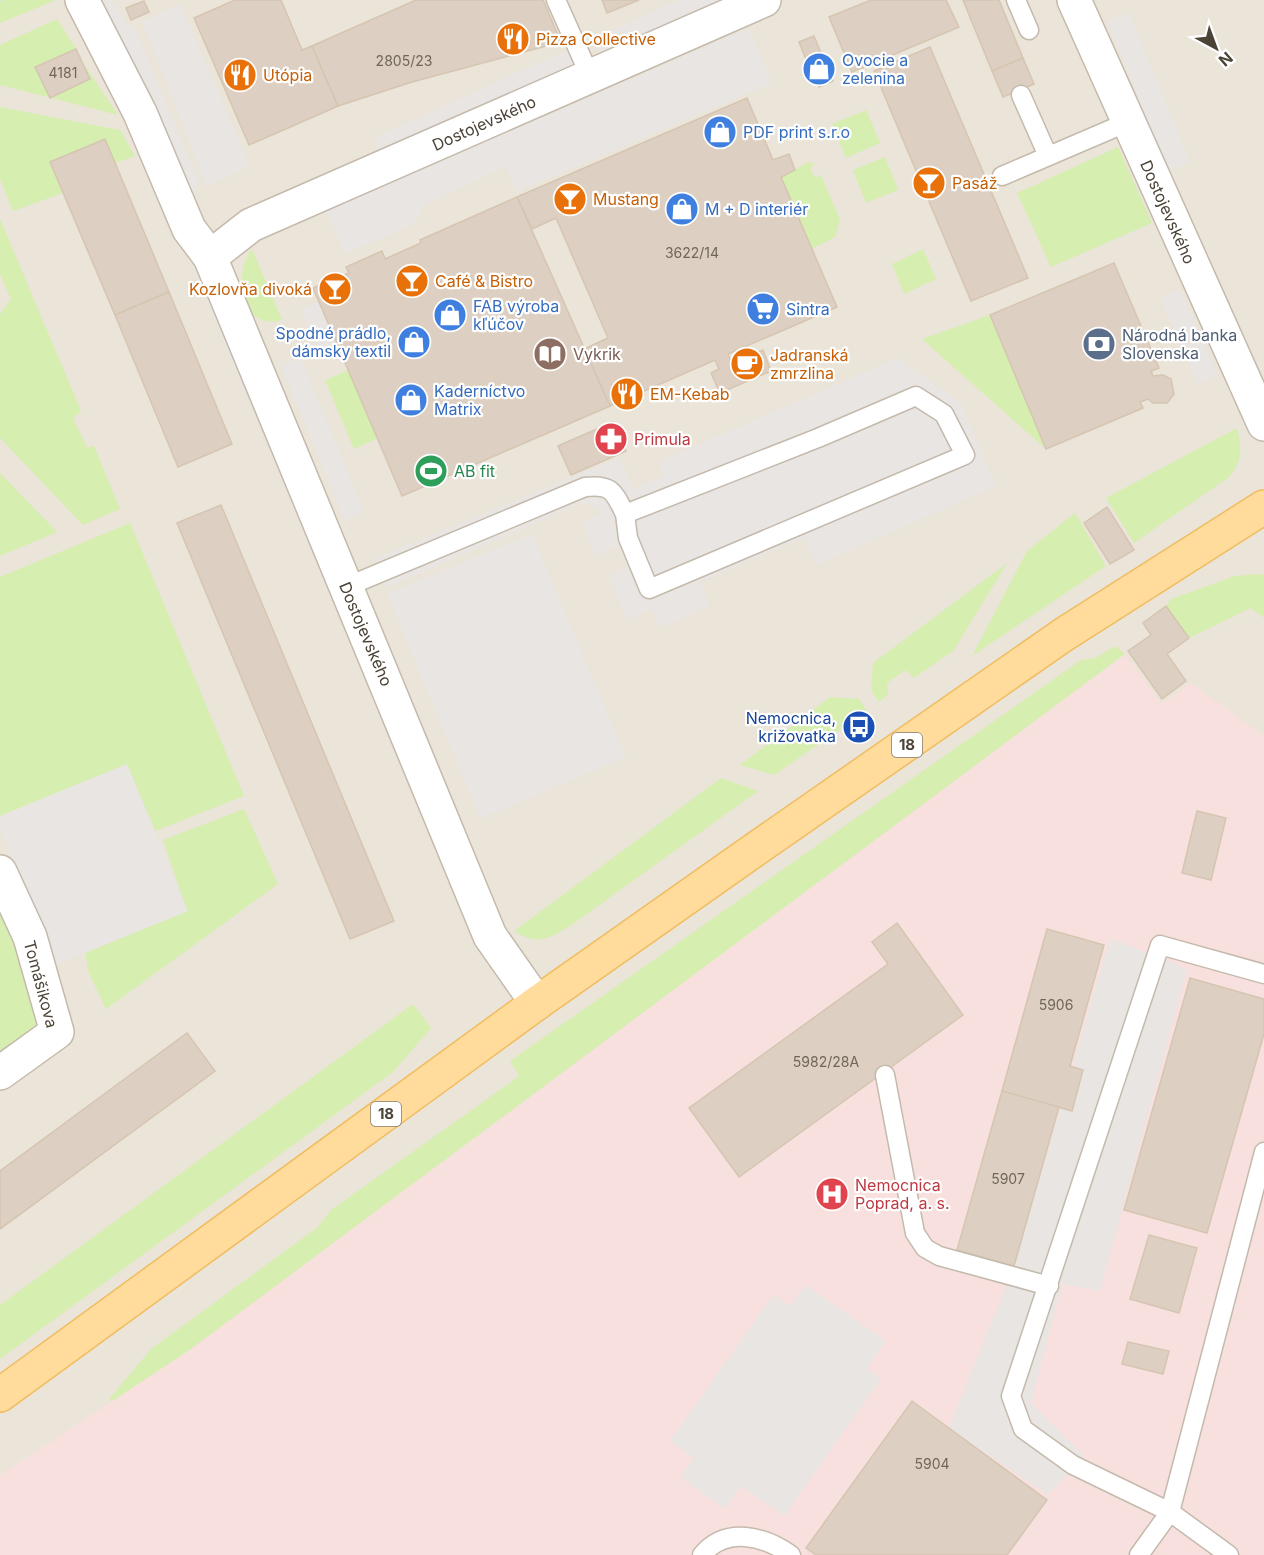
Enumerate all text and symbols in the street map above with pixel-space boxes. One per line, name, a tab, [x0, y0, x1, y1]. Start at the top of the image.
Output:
north arrow	[1186, 18, 1246, 78]
restaurant icon: Pizza Collective	[495, 21, 531, 57]
place label: Pizza Collective	[536, 29, 656, 49]
text: N	[1215, 48, 1237, 71]
place label: Ovocie a zelenina	[842, 50, 908, 88]
shop icon: Ovocie a zelenina	[801, 51, 837, 87]
house number: 2805/23	[376, 52, 432, 69]
restaurant icon: Utópia	[222, 57, 258, 93]
house number: 4181	[49, 64, 77, 81]
place label: Utópia	[263, 65, 312, 85]
street label: Dostojevského	[429, 91, 539, 155]
shop icon: PDF print s.r.o	[702, 114, 738, 150]
place label: PDF print s.r.o	[743, 122, 850, 142]
street label: Dostojevského	[1136, 157, 1200, 267]
bar icon: Pasáž	[911, 165, 947, 201]
place label: Pasáž	[952, 173, 997, 193]
bar icon: Mustang	[552, 181, 588, 217]
place label: Mustang	[593, 189, 659, 209]
shop icon: M + D interiér	[664, 191, 700, 227]
place label: M + D interiér	[705, 199, 808, 219]
house number: 3622/14	[665, 244, 719, 261]
bar icon: Café & Bistro	[394, 263, 430, 299]
bar icon: Kozlovňa divoká	[317, 271, 353, 307]
place label: Café & Bistro	[435, 271, 533, 291]
place label: Kozlovňa divoká	[189, 279, 312, 299]
supermarket icon: Sintra	[745, 291, 781, 327]
place label: FAB výroba kľúčov	[473, 296, 559, 334]
shop icon: FAB výroba kľúčov	[432, 297, 468, 333]
place label: Sintra	[786, 299, 830, 319]
place label: Spodné prádlo, dámsky textil	[276, 323, 391, 361]
shop icon: Spodné prádlo, dámsky textil	[396, 324, 432, 360]
place label: Národná banka Slovenska	[1122, 325, 1237, 363]
bank icon: Národná banka Slovenska	[1081, 326, 1117, 362]
library icon: Vykrik	[532, 336, 568, 372]
place label: Vykrik	[573, 344, 621, 364]
place label: Jadranská zmrzlina	[770, 345, 849, 383]
cafe icon: Jadranská zmrzlina	[729, 346, 765, 382]
restaurant icon: EM-Kebab	[609, 376, 645, 412]
place label: Kaderníctvo Matrix	[434, 381, 525, 419]
shop icon: Kaderníctvo Matrix	[393, 382, 429, 418]
place label: EM-Kebab	[650, 384, 730, 404]
pharmacy icon: Primula	[593, 421, 629, 457]
place label: Primula	[634, 429, 691, 449]
sports icon: AB fit	[413, 453, 449, 489]
place label: AB fit	[454, 461, 495, 481]
street label: Dostojevského	[335, 579, 397, 689]
place label: Nemocnica, križovatka	[746, 708, 836, 746]
bus stop icon: Nemocnica, križovatka	[841, 709, 877, 745]
road number: 18	[892, 733, 922, 757]
street label: Tomášikova	[20, 938, 62, 1030]
house number: 5906	[1039, 996, 1073, 1013]
house number: 5982/28A	[793, 1053, 859, 1070]
road number: 18	[371, 1102, 401, 1126]
house number: 5907	[991, 1170, 1025, 1187]
place label: Nemocnica Poprad, a. s.	[855, 1175, 950, 1213]
hospital icon: Nemocnica Poprad, a. s.	[814, 1176, 850, 1212]
house number: 5904	[914, 1455, 950, 1472]

